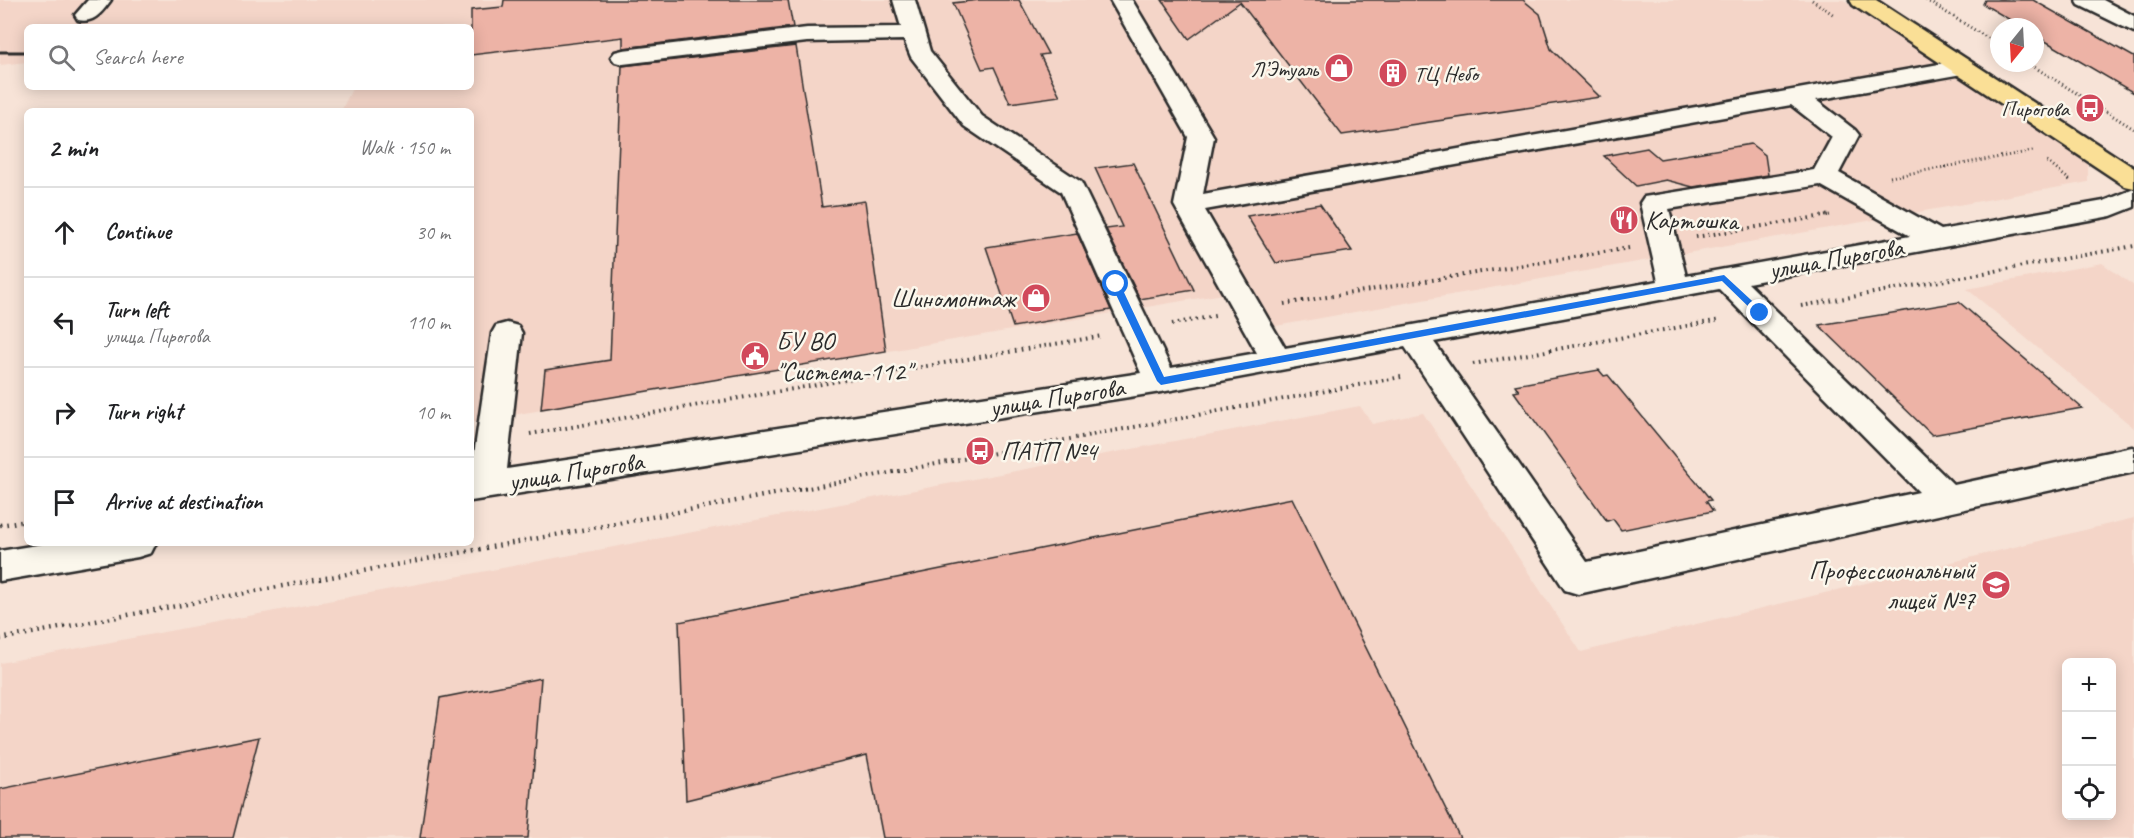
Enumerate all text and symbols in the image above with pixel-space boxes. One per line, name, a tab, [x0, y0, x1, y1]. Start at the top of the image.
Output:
north arrow	[1990, 18, 2044, 72]
search box	[24, 24, 474, 90]
icon: search	[45, 41, 78, 74]
text: Search here	[93, 43, 183, 71]
shop icon: Л’Этуаль	[1323, 52, 1355, 84]
place label: Л’Этуаль	[1251, 55, 1319, 83]
building icon: ТЦ Небо	[1377, 57, 1409, 89]
place label: ТЦ Небо	[1414, 60, 1480, 88]
bus stop icon: Пирогова	[2074, 92, 2106, 124]
place label: Пирогова	[2001, 95, 2070, 123]
text: 2 min	[48, 131, 98, 164]
text: Walk · 150 m	[360, 135, 450, 160]
restaurant icon: Картошка	[1608, 204, 1640, 236]
place label: Картошка	[1645, 204, 1740, 237]
icon: ahead	[48, 216, 81, 249]
text: Continue	[105, 218, 171, 246]
text: 30 m	[416, 220, 450, 245]
street label: улица Пирогова	[1764, 230, 1907, 287]
route start	[1102, 270, 1128, 296]
place label: Шиномонтаж	[891, 282, 1018, 315]
shop icon: Шиномонтаж	[1020, 282, 1052, 314]
text: Turn left	[105, 296, 169, 324]
route end	[1746, 299, 1772, 325]
icon: left	[48, 306, 81, 339]
text: 110 m	[407, 310, 450, 335]
text: улица Пирогова	[105, 324, 210, 349]
place label: БУ ВО "Система-112"	[776, 325, 916, 388]
public building icon: БУ ВО "Система-112"	[739, 340, 771, 372]
street label: улица Пирогова	[985, 370, 1128, 425]
icon: right	[48, 396, 81, 429]
text: Turn right	[105, 398, 182, 426]
text: 10 m	[416, 400, 450, 425]
bus stop icon: ПАТП №4	[964, 435, 996, 467]
place label: ПАТП №4	[1001, 435, 1099, 468]
street label: улица Пирогова	[504, 444, 647, 499]
icon: arrive	[48, 486, 81, 519]
text: Arrive at destination	[105, 488, 262, 516]
place label: Профессиональный лицей №7	[1809, 554, 1977, 617]
school or university icon: Профессиональный лицей №7	[1980, 569, 2012, 601]
map controls	[2062, 658, 2116, 820]
button: +	[2062, 658, 2116, 712]
button: −	[2062, 712, 2116, 766]
button: locate	[2062, 766, 2116, 820]

